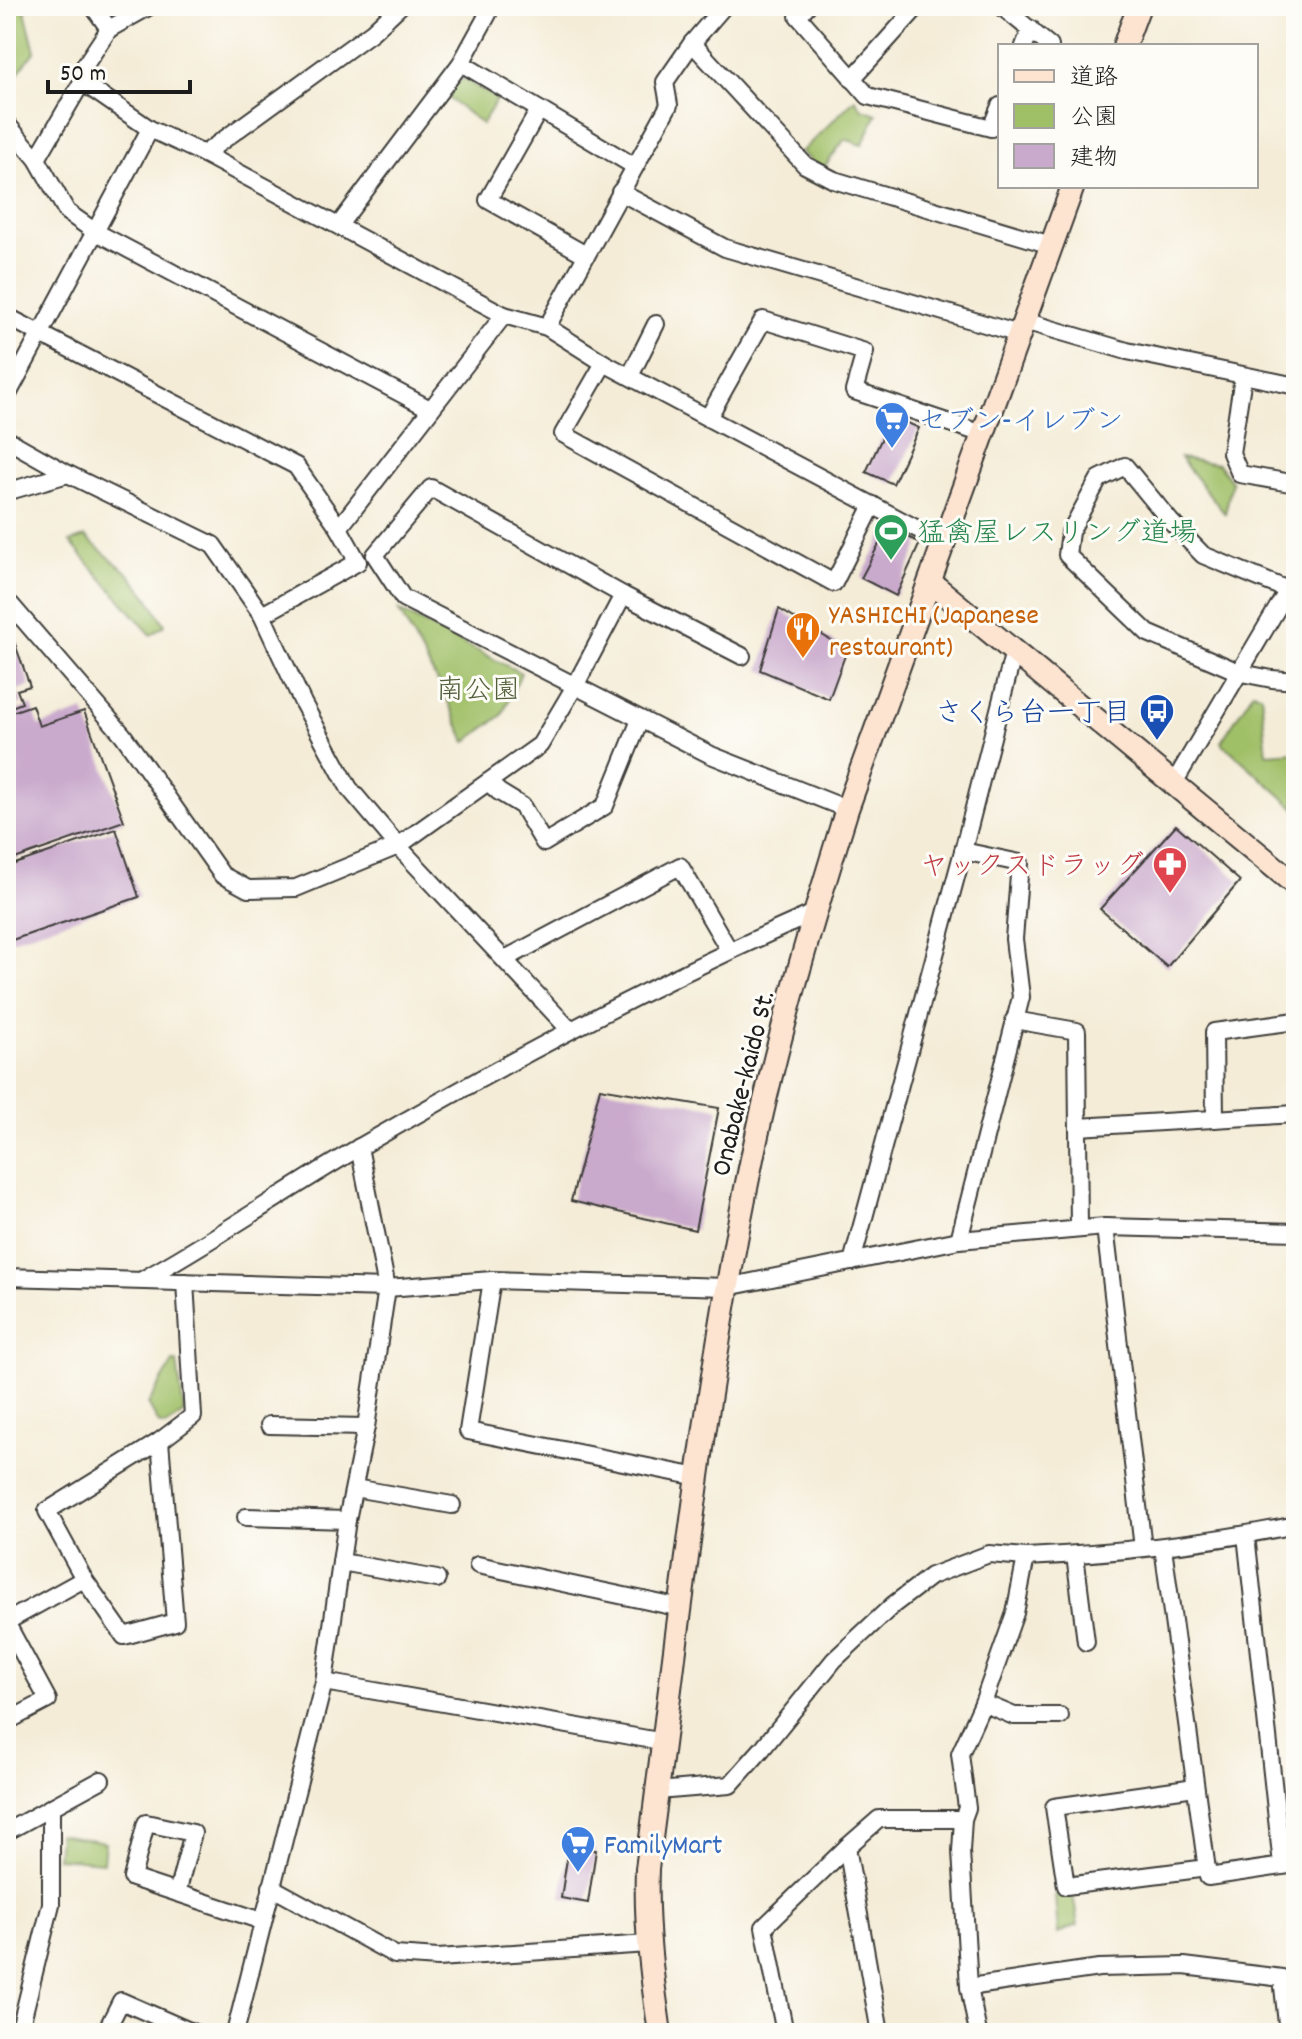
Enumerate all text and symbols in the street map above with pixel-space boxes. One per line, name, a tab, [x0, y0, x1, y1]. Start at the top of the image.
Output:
scale bar	[48, 44, 190, 94]
legend	[998, 44, 1258, 188]
text: 50 m	[60, 58, 106, 92]
text: 道路	[1070, 62, 1118, 96]
text: 公園	[1070, 102, 1118, 136]
text: 建物	[1070, 142, 1118, 176]
supermarket icon: セブン-イレブン	[873, 400, 911, 450]
place label: セブン-イレブン	[918, 404, 1124, 444]
sports icon: 猛禽屋レスリング道場	[872, 512, 910, 562]
place label: 猛禽屋レスリング道場	[917, 516, 1197, 556]
place label: YASHICHI (Japanese restaurant)	[829, 598, 1039, 670]
restaurant icon: YASHICHI (Japanese restaurant)	[784, 610, 822, 660]
park label: 南公園	[436, 673, 520, 713]
bus stop icon: さくら台一丁目	[1138, 692, 1176, 742]
place label: さくら台一丁目	[935, 696, 1131, 736]
pharmacy icon: ヤックスドラッグ	[1151, 845, 1189, 895]
place label: ヤックスドラッグ	[920, 849, 1144, 889]
street label: Onabake-kaido St.	[703, 987, 788, 1181]
supermarket icon: FamilyMart	[559, 1824, 597, 1874]
place label: FamilyMart	[604, 1828, 722, 1868]

